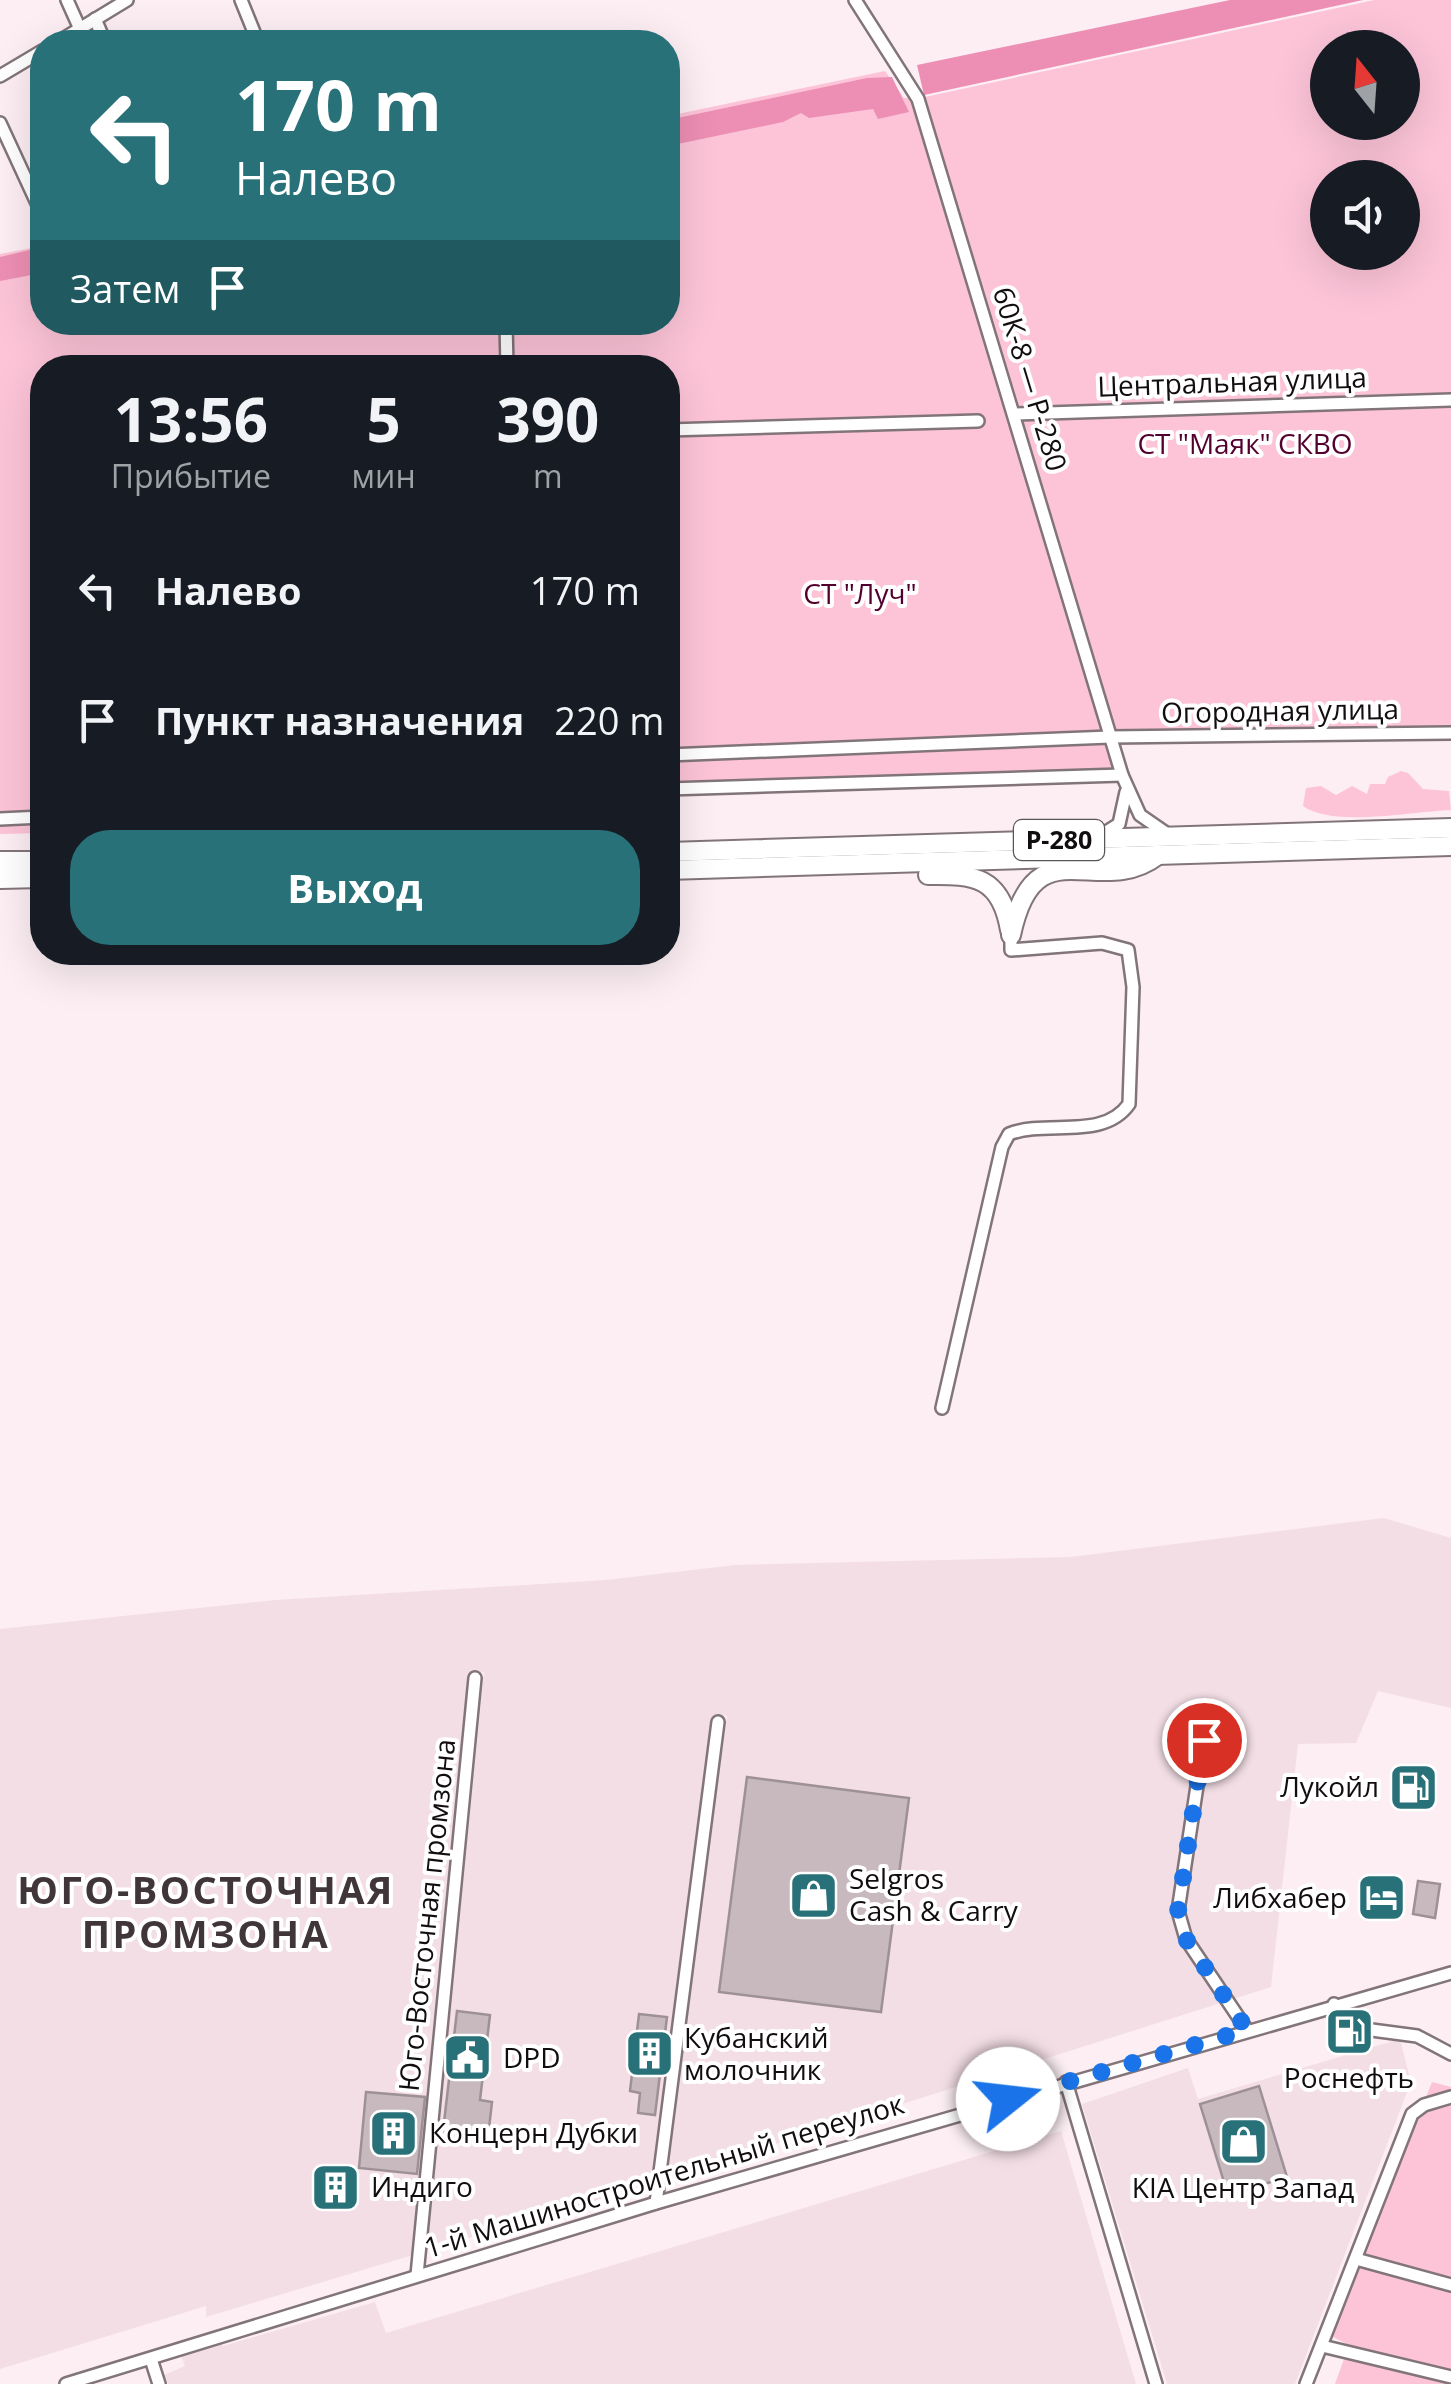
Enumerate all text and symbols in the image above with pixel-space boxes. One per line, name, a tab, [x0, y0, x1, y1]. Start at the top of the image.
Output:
north arrow	[1310, 30, 1420, 140]
map controls	[1310, 30, 1420, 270]
text: 170 m	[235, 56, 442, 152]
icon: left	[70, 70, 200, 200]
text: Налево	[235, 147, 397, 208]
button: sound	[1310, 160, 1420, 270]
icon: arrive	[200, 260, 255, 315]
text: Затем	[70, 262, 180, 314]
street label: 60К-8 — Р-280	[985, 282, 1077, 475]
street label: Центральная улица	[1097, 357, 1367, 405]
text: 13:56	[114, 378, 268, 460]
text: 5	[366, 378, 401, 460]
text: 390	[496, 378, 599, 460]
park label: СТ "Маяк" СКВО	[1137, 424, 1353, 462]
text: Прибытие	[111, 454, 271, 497]
text: мин	[352, 454, 416, 497]
text: m	[533, 454, 563, 497]
icon: left	[70, 563, 125, 618]
text: Налево	[155, 564, 301, 616]
text: 170 m	[530, 564, 640, 616]
park label: СТ "Луч"	[803, 574, 917, 612]
street label: Огородная улица	[1161, 689, 1399, 731]
icon: arrive	[70, 693, 125, 748]
text: Пункт назначения	[155, 694, 524, 746]
text: 220 m	[554, 694, 665, 746]
road number: Р-280	[1014, 820, 1104, 860]
button: Выход	[70, 830, 640, 945]
pin	[1162, 1698, 1247, 1783]
icon: arrive	[1177, 1713, 1232, 1768]
street label: Юго-Восточная промзона	[389, 1737, 463, 2093]
fuel station icon: Лукойл	[1388, 1761, 1440, 1813]
place label: Лукойл	[1280, 1767, 1379, 1805]
place label: Selgros Cash & Carry	[849, 1859, 1019, 1929]
district label: ЮГО-ВОСТОЧНАЯ ПРОМЗОНА	[17, 1863, 395, 1959]
shop icon: Selgros Cash & Carry	[788, 1869, 840, 1921]
hotel icon: Либхабер	[1356, 1872, 1408, 1924]
place label: Либхабер	[1213, 1878, 1347, 1916]
fuel station icon: Роснефть	[1323, 2005, 1375, 2057]
place label: Кубанский молочник	[684, 2018, 829, 2088]
building icon: Кубанский молочник	[623, 2028, 675, 2080]
public building icon: DPD	[442, 2032, 494, 2084]
place label: DPD	[503, 2038, 560, 2076]
position arrow	[956, 2047, 1060, 2151]
place label: Роснефть	[1284, 2058, 1414, 2096]
street label: 1-й Машиностроительный переулок	[419, 2084, 909, 2266]
building icon: Концерн Дубки	[368, 2107, 420, 2159]
place label: Концерн Дубки	[429, 2113, 638, 2151]
shop icon: KIA Центр Запад	[1217, 2115, 1269, 2167]
building icon: Индиго	[310, 2161, 362, 2213]
place label: Индиго	[371, 2167, 473, 2205]
place label: KIA Центр Запад	[1132, 2168, 1354, 2206]

